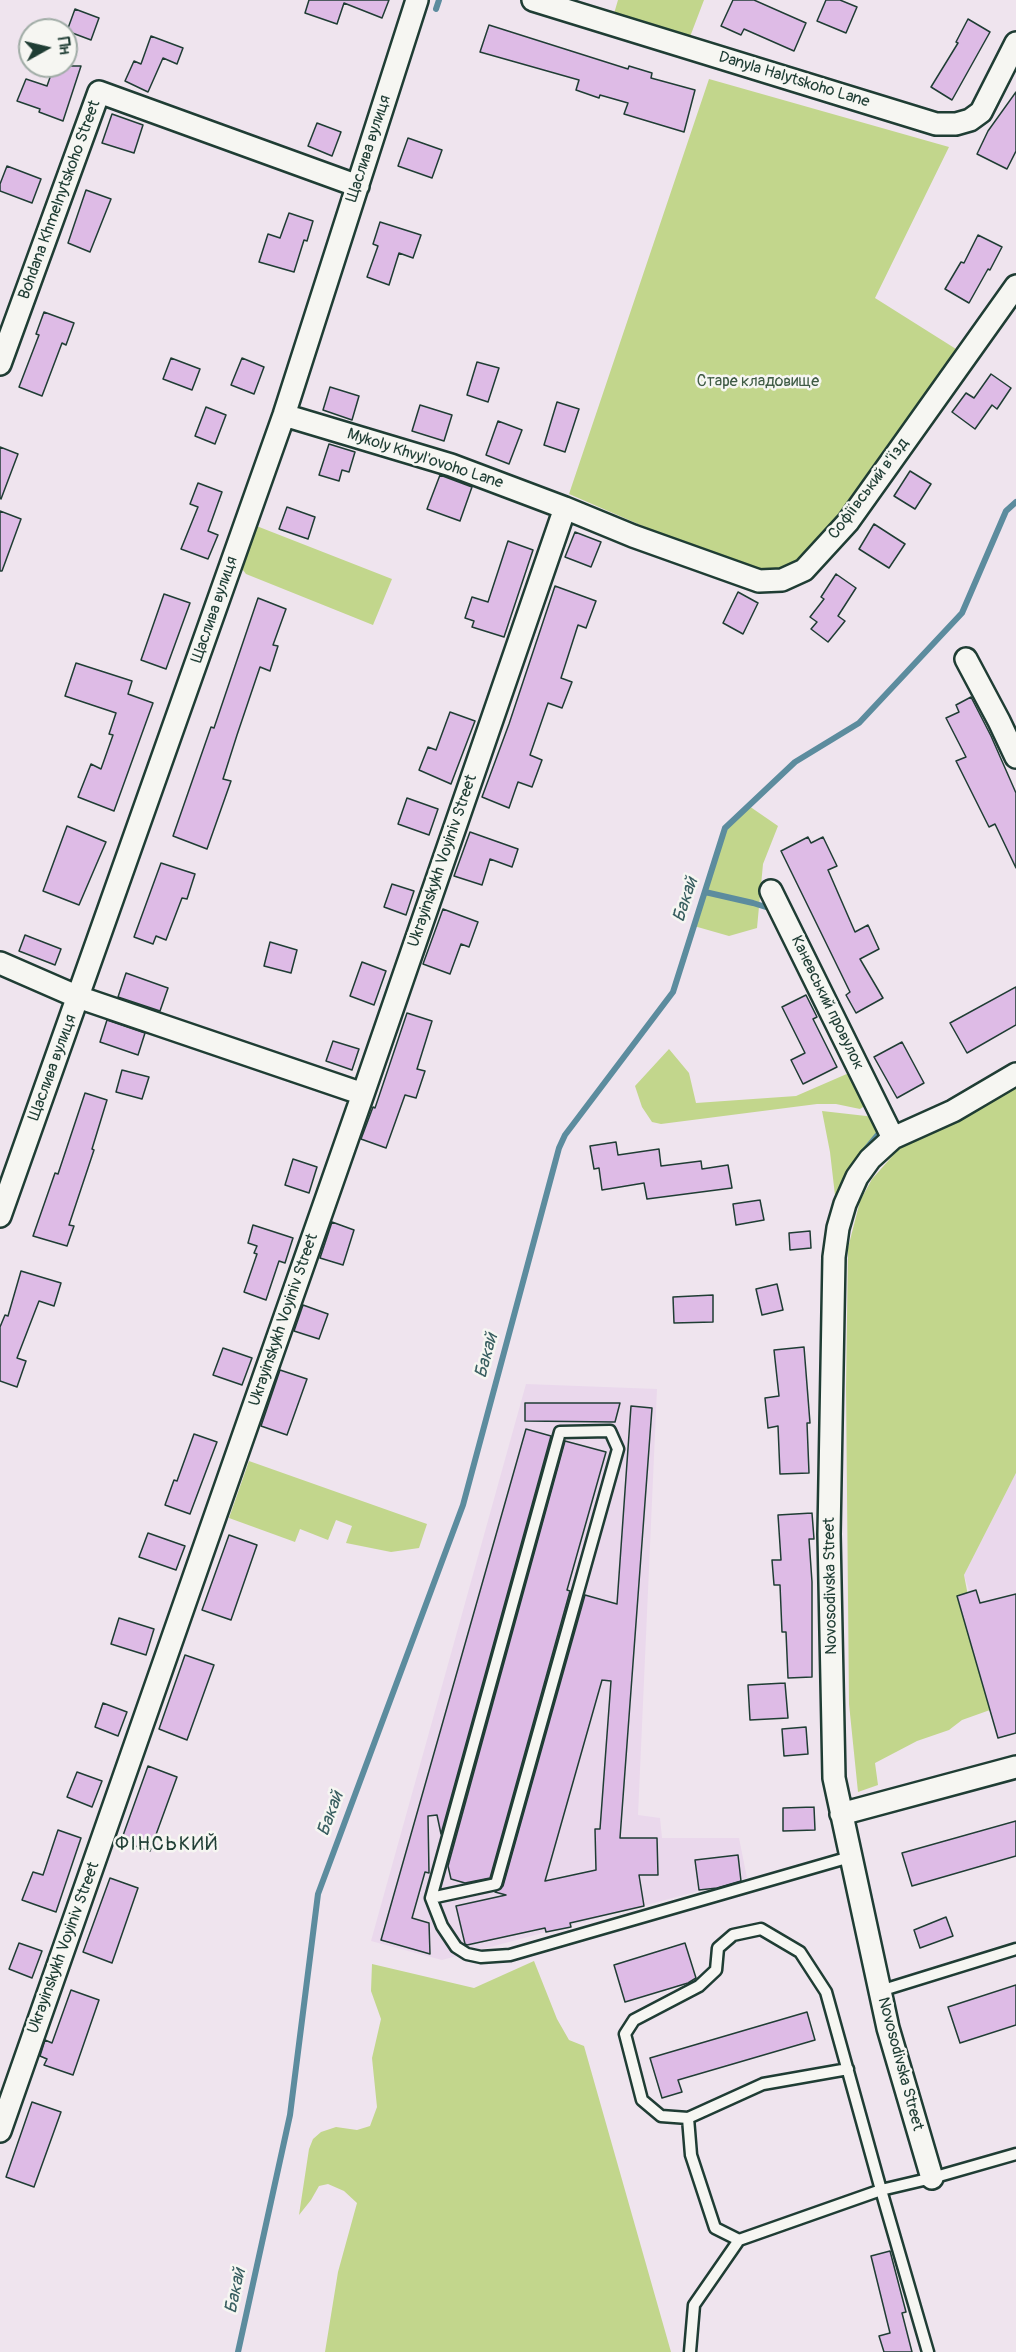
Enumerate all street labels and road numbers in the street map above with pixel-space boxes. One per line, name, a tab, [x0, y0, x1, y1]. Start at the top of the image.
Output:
street label: Danyla Halytskoho Lane	[716, 48, 872, 112]
street label: Щаслива вулиця	[343, 93, 395, 205]
street label: Bohdana Khmelnytskoho Street	[15, 98, 105, 302]
street label: Mykoly Khvyl'ovoho Lane	[345, 425, 505, 493]
street label: Софіївський в'їзд	[825, 435, 913, 543]
street label: Щаслива вулиця	[188, 554, 242, 666]
street label: Ukrayinskykh Voyiniv Street	[404, 772, 482, 950]
street label: Каневський провулок	[786, 933, 868, 1073]
street label: Щаслива вулиця	[25, 1012, 81, 1124]
street label: Ukrayinskykh Voyiniv Street	[245, 1231, 323, 1409]
street label: Novosodivska Street	[820, 1517, 842, 1655]
street label: Ukrayinskykh Voyiniv Street	[24, 1860, 104, 2036]
street label: Novosodivska Street	[873, 1995, 927, 2133]

